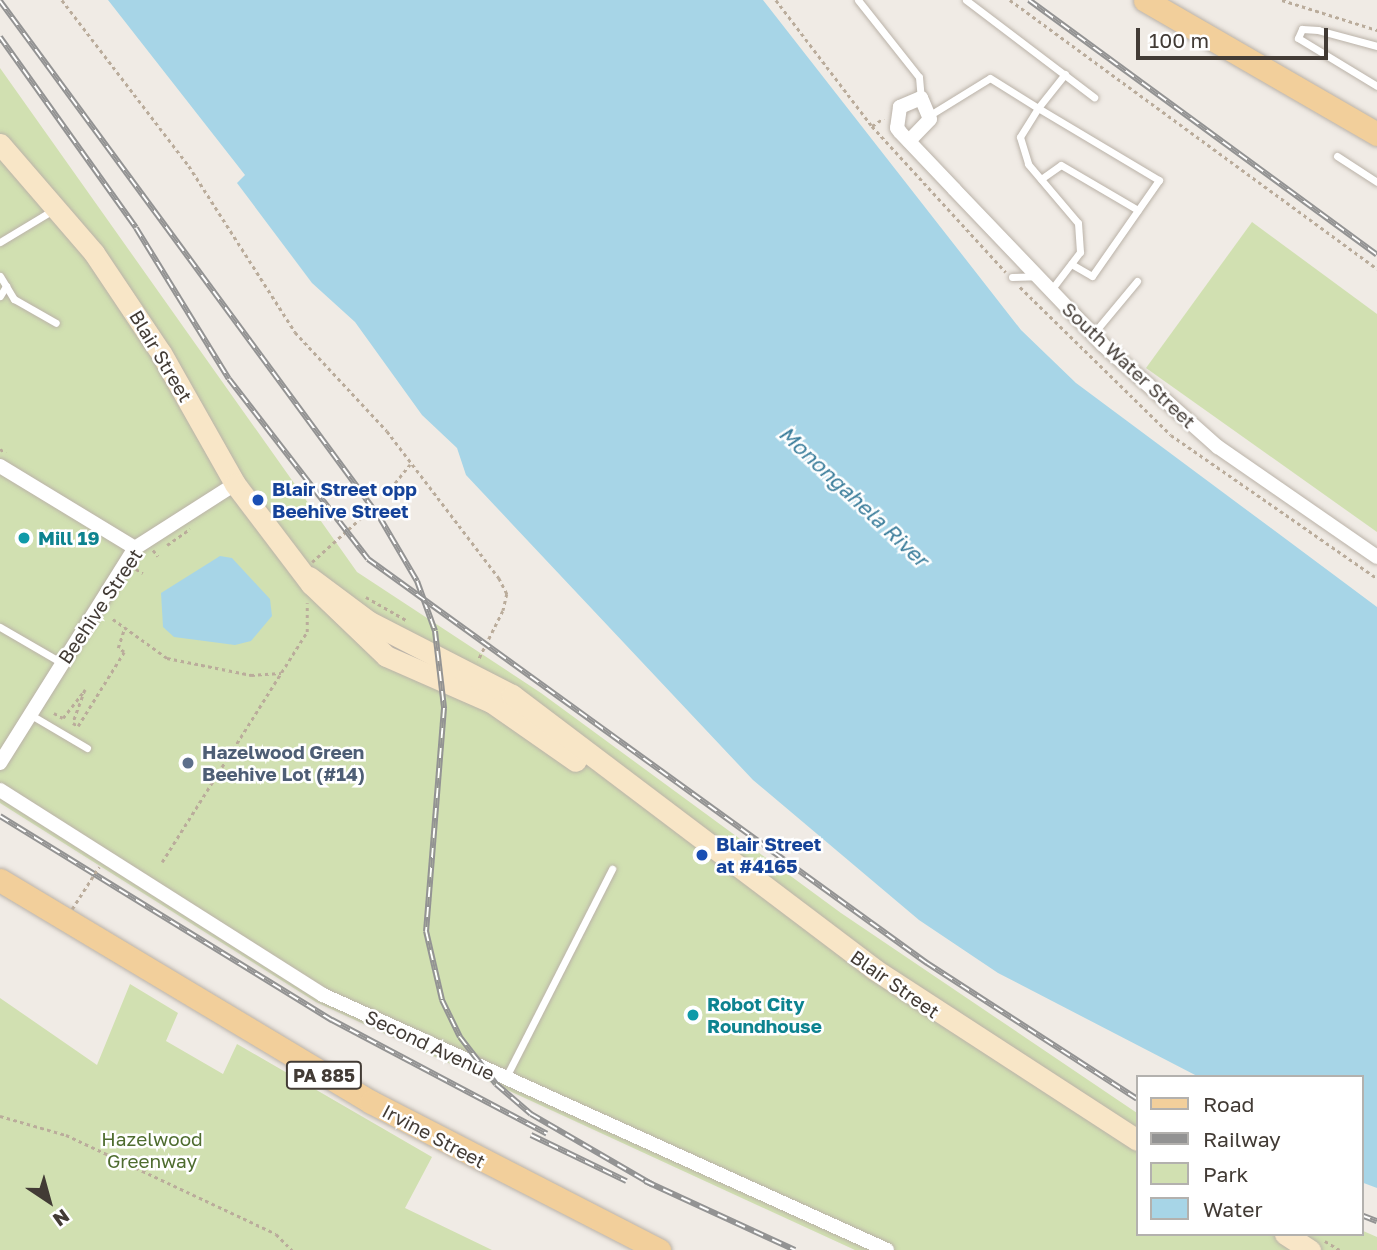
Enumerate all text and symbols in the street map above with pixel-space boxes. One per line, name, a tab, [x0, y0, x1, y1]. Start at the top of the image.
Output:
scale bar	[1139, 14, 1332, 58]
text: 100 m	[1149, 27, 1209, 53]
street label: South Water Street	[1058, 297, 1200, 433]
street label: Blair Street	[125, 306, 197, 406]
water label: Monongahela River	[774, 420, 934, 572]
place label: Blair Street opp Beehive Street	[272, 478, 417, 522]
marker: Blair Street opp Beehive Street	[250, 492, 266, 508]
place label: Mill 19	[38, 527, 99, 549]
marker: Mill 19	[16, 530, 32, 546]
street label: Beehive Street	[53, 544, 147, 668]
place label: Hazelwood Green Beehive Lot (#14)	[202, 741, 365, 785]
marker: Hazelwood Green Beehive Lot (#14)	[180, 755, 196, 771]
place label: Blair Street at #4165	[716, 833, 821, 877]
marker: Blair Street at #4165	[694, 847, 710, 863]
street label: Blair Street	[846, 945, 944, 1023]
place label: Robot City Roundhouse	[707, 993, 822, 1037]
street label: Second Avenue	[362, 1005, 498, 1085]
marker: Robot City Roundhouse	[685, 1007, 701, 1023]
road number: PA 885	[286, 1060, 362, 1090]
legend	[1136, 1075, 1363, 1236]
text: Road	[1203, 1091, 1254, 1117]
street label: Irvine Street	[379, 1099, 489, 1173]
text: Railway	[1203, 1126, 1281, 1152]
park label: Hazelwood Greenway	[101, 1128, 203, 1172]
text: Park	[1203, 1161, 1248, 1187]
north arrow	[14, 1166, 84, 1236]
text: Water	[1203, 1196, 1263, 1222]
text: N	[49, 1205, 74, 1232]

